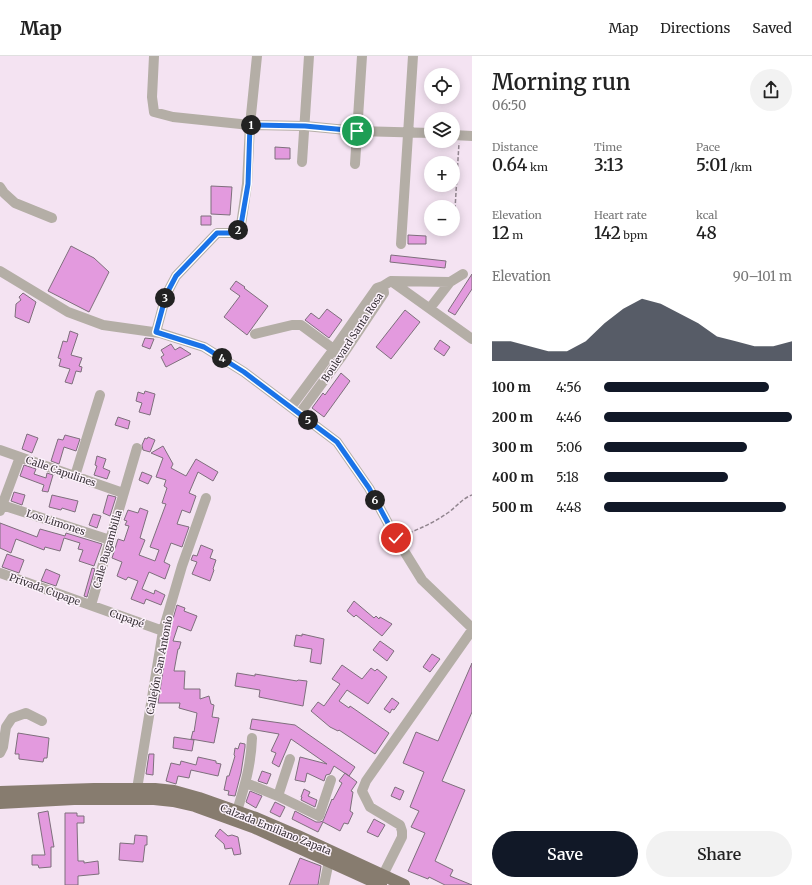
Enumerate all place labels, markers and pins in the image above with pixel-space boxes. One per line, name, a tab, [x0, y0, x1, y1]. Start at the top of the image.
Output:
pin	[340, 114, 374, 148]
pin: 1	[241, 115, 261, 135]
pin: 2	[228, 220, 248, 240]
pin: 3	[155, 288, 175, 308]
pin: 4	[212, 348, 232, 368]
pin: 5	[298, 410, 318, 430]
pin: 6	[365, 490, 385, 510]
pin	[379, 521, 413, 555]

